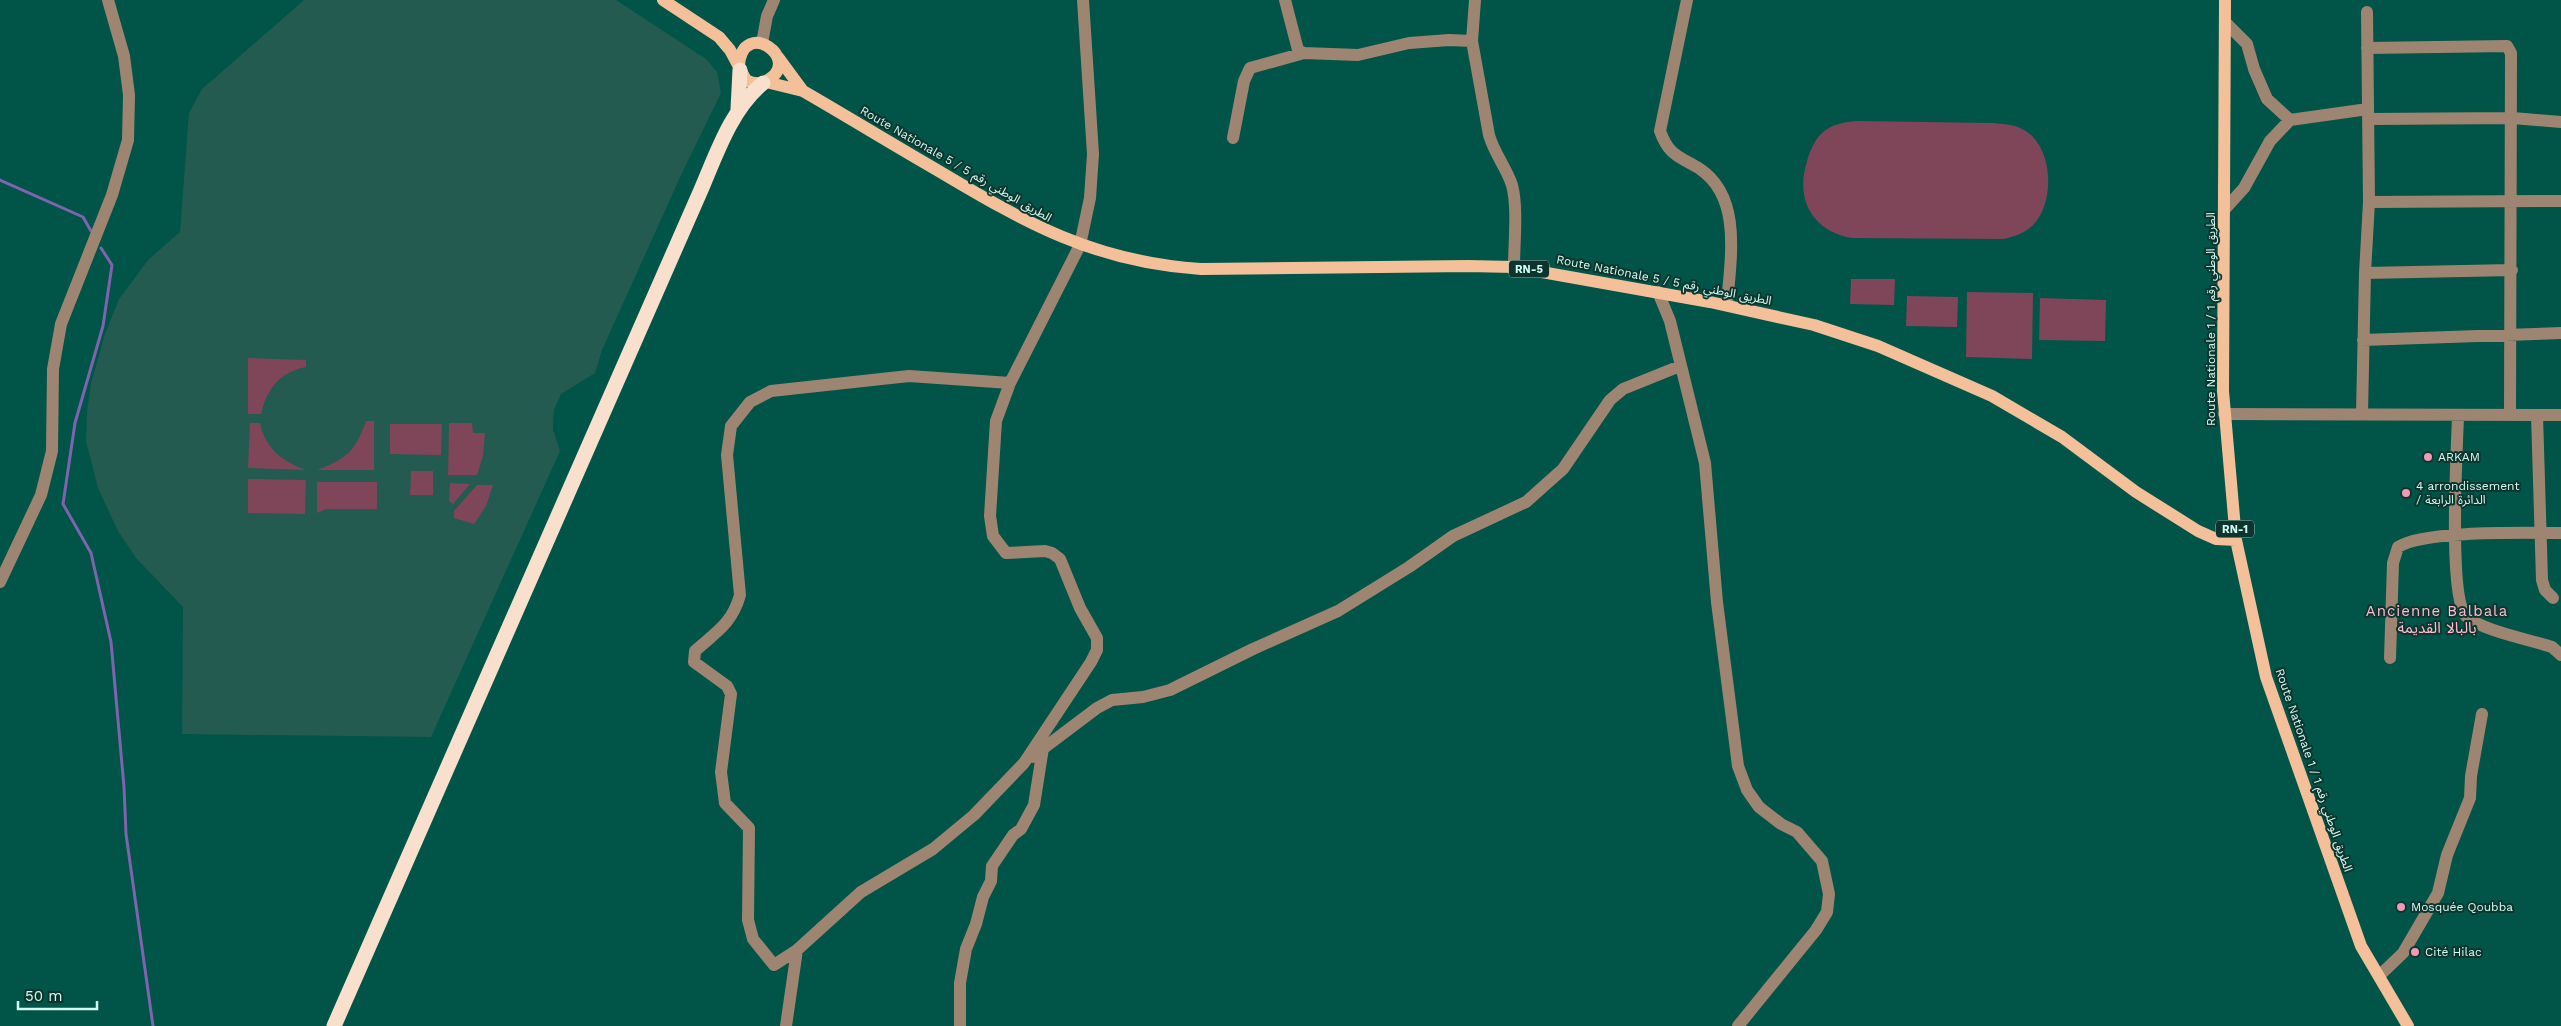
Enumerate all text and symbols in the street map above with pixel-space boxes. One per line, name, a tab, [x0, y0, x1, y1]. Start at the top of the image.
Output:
street label: Route Nationale 5 / الطريق الوطني رقم 5	[856, 103, 1054, 227]
street label: Route Nationale 1 / الطريق الوطني رقم 1	[2204, 212, 2221, 426]
street label: Route Nationale 5 / الطريق الوطني رقم 5	[1555, 252, 1773, 310]
road number: RN-5	[1509, 260, 1549, 278]
place label: ARKAM	[2438, 450, 2480, 464]
marker: ARKAM	[2422, 451, 2434, 463]
place label: 4 arrondissement / الدائرة الرابعة	[2416, 479, 2519, 507]
marker: 4 arrondissement / الدائرة الرابعة	[2400, 487, 2412, 499]
road number: RN-1	[2216, 520, 2254, 538]
district label: Ancienne Balbala بالبالا القديمة	[2366, 602, 2508, 637]
street label: Route Nationale 1 / الطريق الوطني رقم 1	[2270, 667, 2355, 874]
place label: Mosquée Qoubba	[2411, 900, 2513, 914]
marker: Mosquée Qoubba	[2395, 901, 2407, 913]
place label: Cité Hilac	[2425, 945, 2482, 959]
marker: Cité Hilac	[2409, 946, 2421, 958]
scale bar	[18, 978, 96, 1010]
text: 50 m	[25, 987, 62, 1005]

